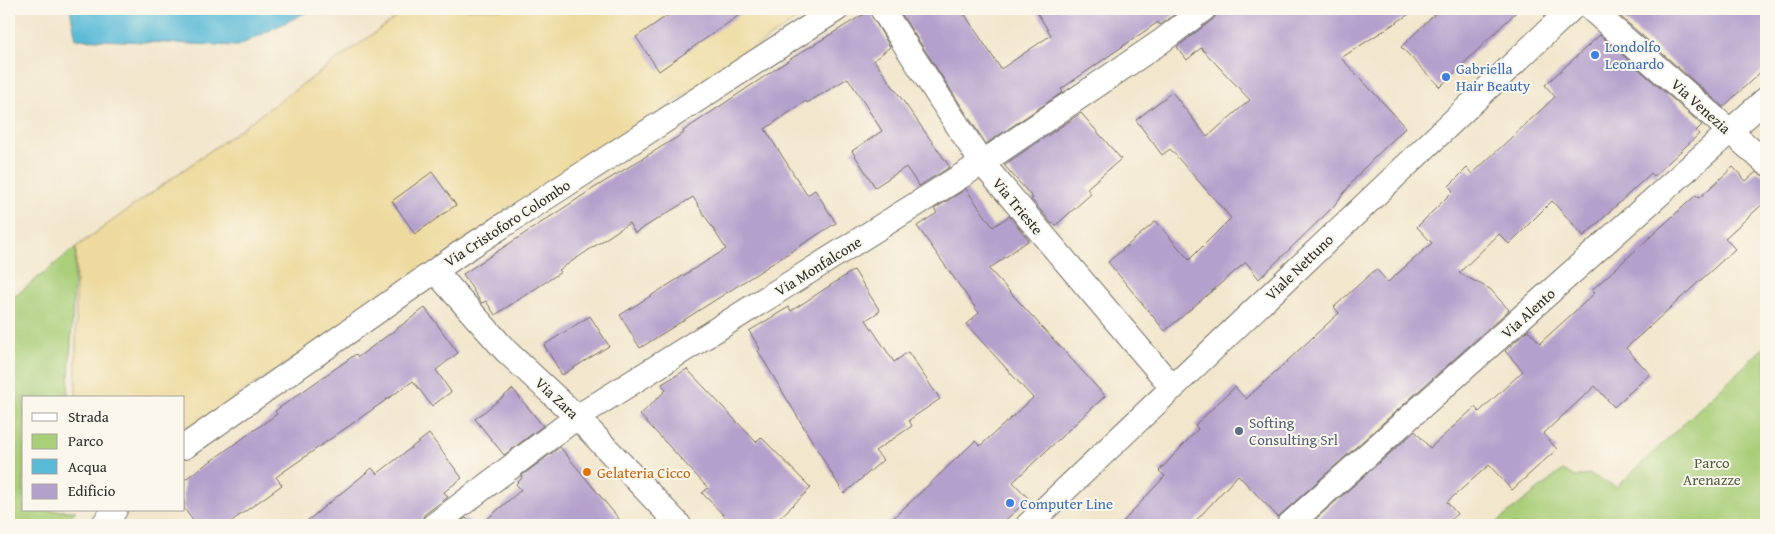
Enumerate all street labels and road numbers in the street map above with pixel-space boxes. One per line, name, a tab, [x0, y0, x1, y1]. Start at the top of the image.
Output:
street label: Via Venezia	[1667, 74, 1735, 138]
street label: Via Trieste	[988, 173, 1048, 239]
street label: Via Cristoforo Colombo	[440, 174, 574, 272]
street label: Viale Nettuno	[1260, 229, 1338, 305]
street label: Via Monfalcone	[771, 231, 865, 301]
street label: Via Alento	[1496, 283, 1560, 343]
street label: Via Zara	[531, 372, 583, 424]

